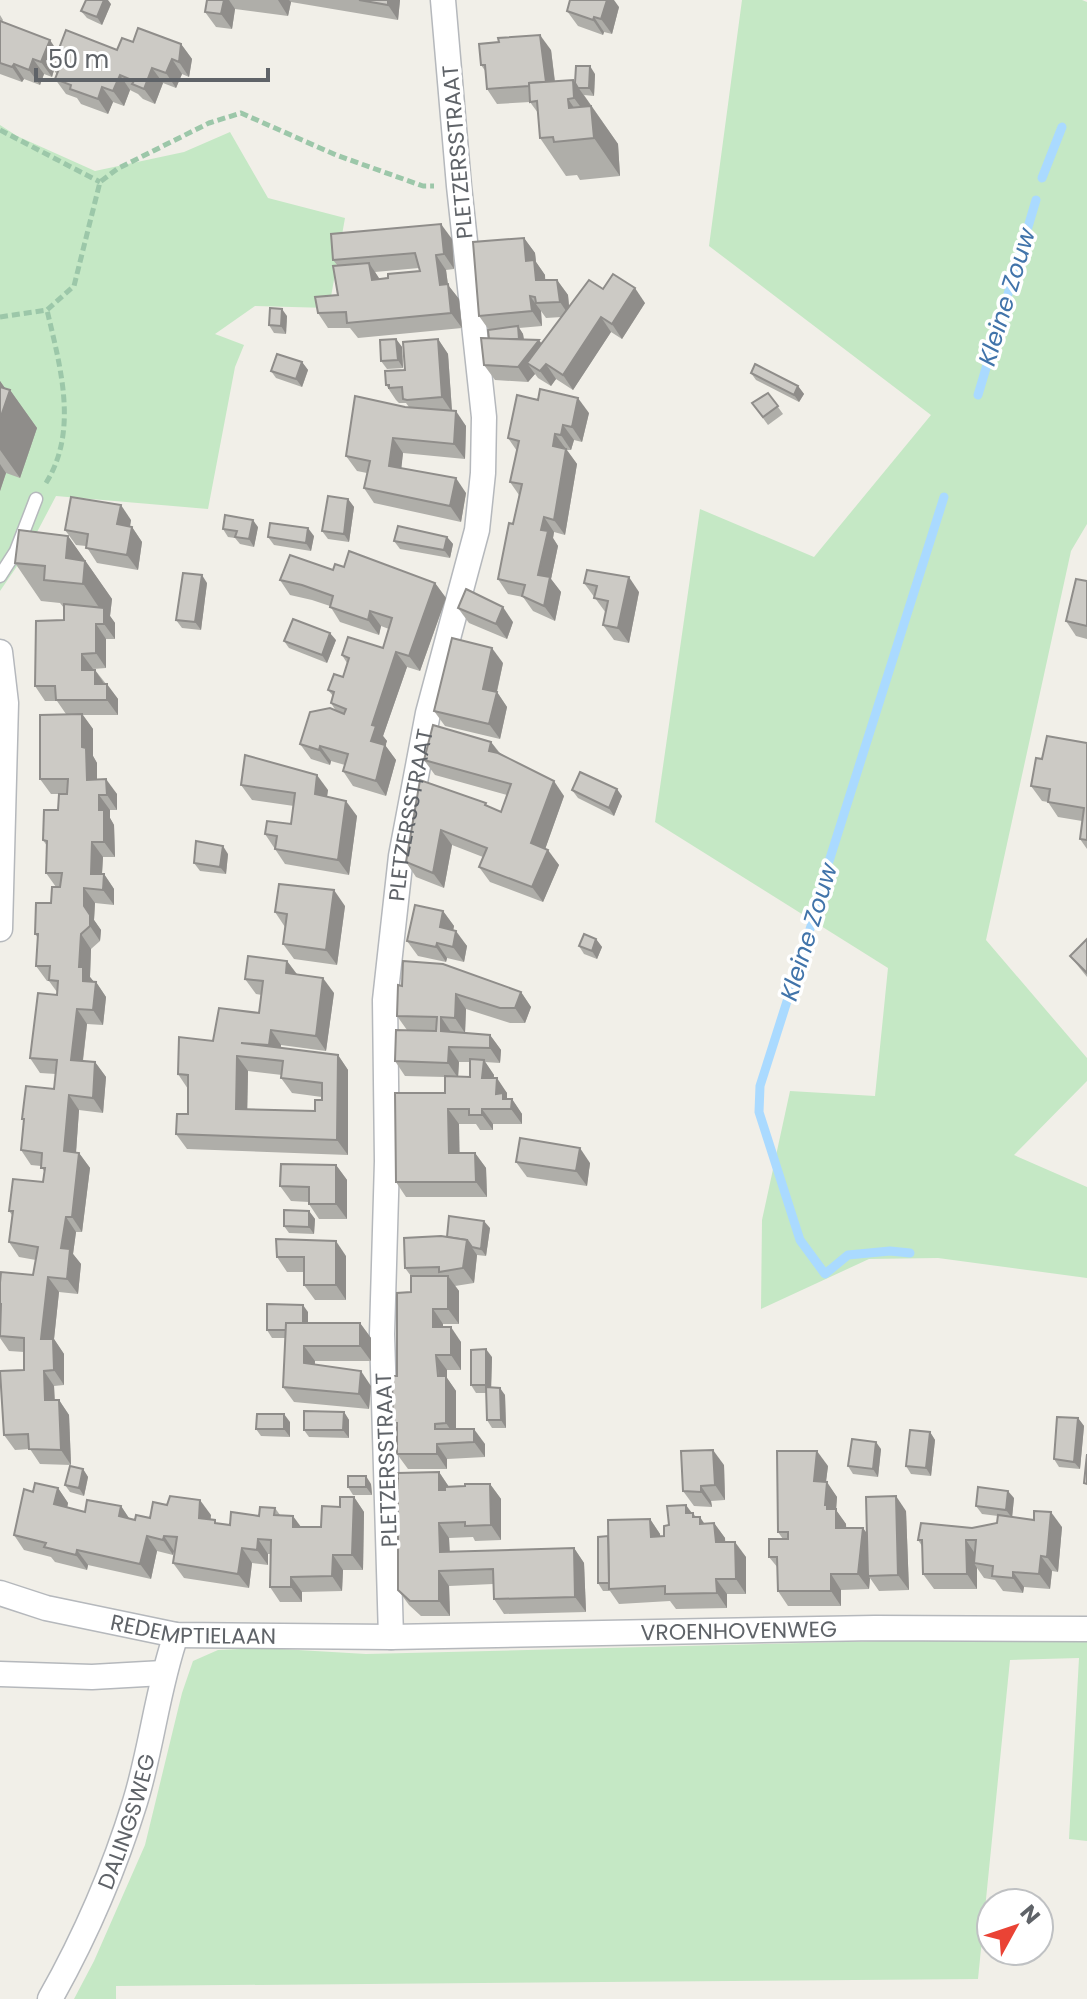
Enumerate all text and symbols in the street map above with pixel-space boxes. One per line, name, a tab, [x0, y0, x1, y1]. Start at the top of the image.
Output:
scale bar	[36, 32, 268, 82]
text: 50 m	[48, 43, 109, 76]
street label: PLETZERSSTRAAT	[434, 64, 481, 240]
water label: Kleine Zouw	[970, 223, 1043, 370]
street label: PLETZERSSTRAAT	[381, 726, 441, 903]
water label: Kleine Zouw	[772, 858, 845, 1005]
street label: PLETZERSSTRAAT	[368, 1372, 405, 1548]
street label: REDEMPTIELAAN	[108, 1607, 276, 1652]
street label: VROENHOVENWEG	[640, 1614, 837, 1648]
street label: DALINGSWEG	[90, 1751, 163, 1894]
north arrow	[975, 1887, 1055, 1967]
text: N	[1013, 1898, 1047, 1931]

